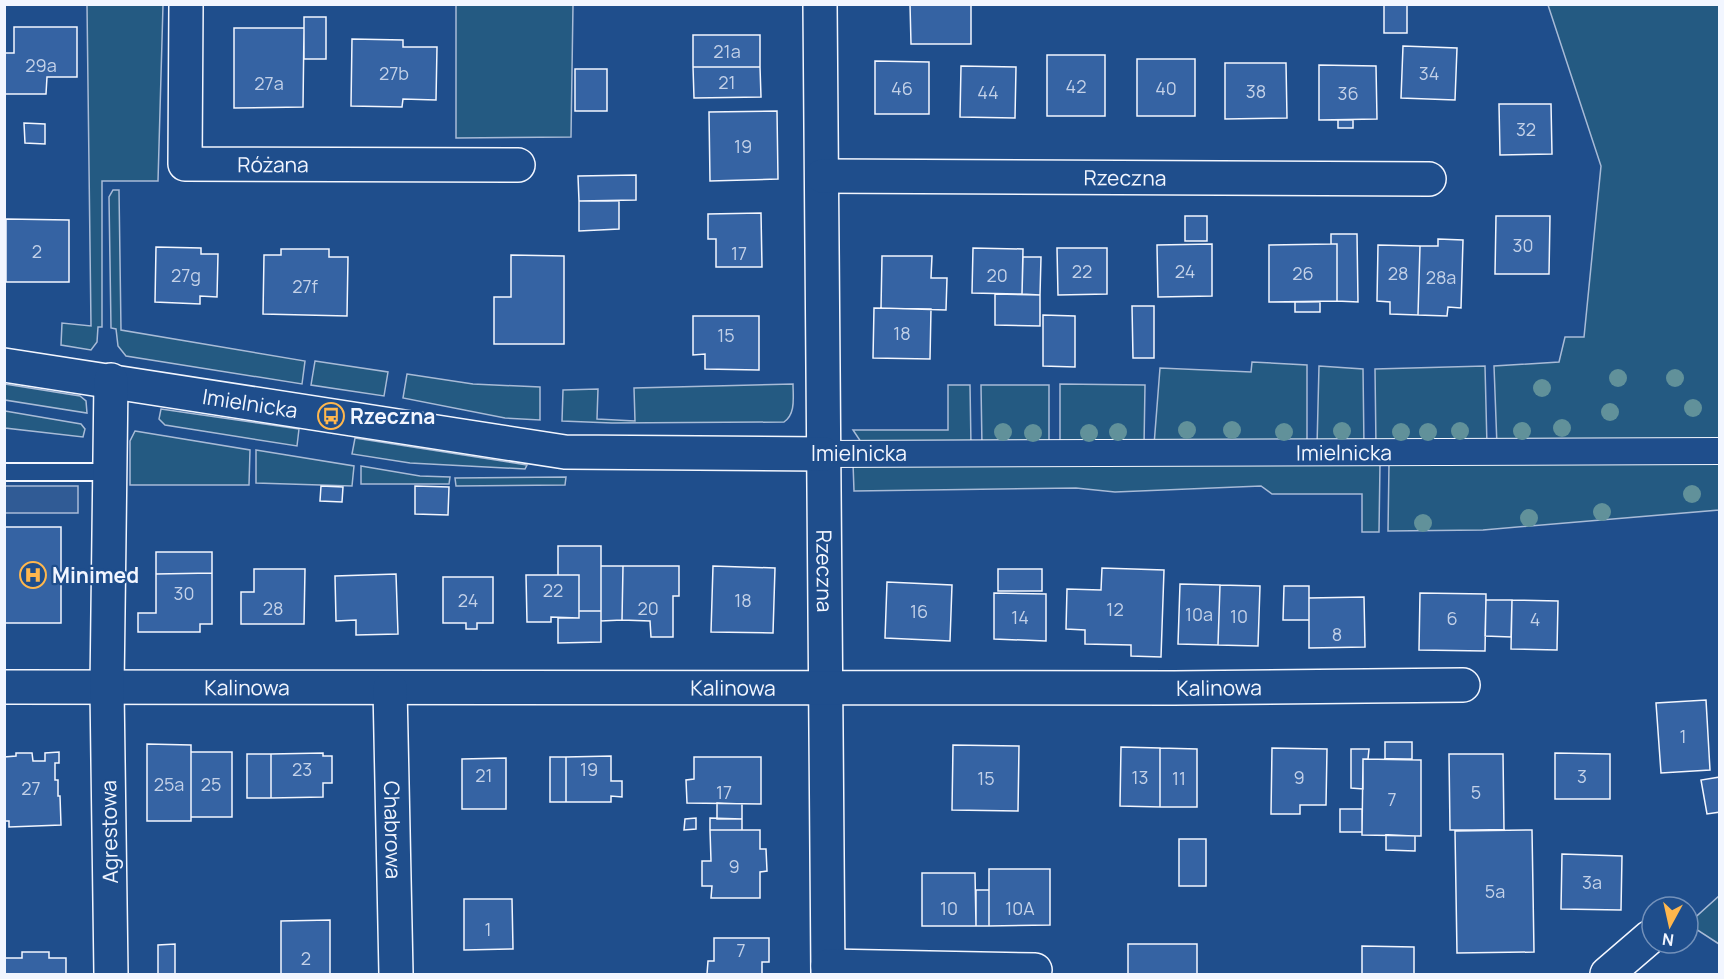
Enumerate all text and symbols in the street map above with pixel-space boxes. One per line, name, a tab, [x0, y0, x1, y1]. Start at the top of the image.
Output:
house number: 21a	[713, 39, 741, 63]
house number: 29a	[25, 53, 57, 77]
house number: 27b	[379, 61, 409, 85]
house number: 34	[1419, 61, 1439, 85]
house number: 21	[718, 70, 736, 94]
house number: 27a	[254, 71, 284, 95]
house number: 42	[1066, 74, 1086, 98]
house number: 46	[891, 76, 913, 100]
house number: 40	[1155, 76, 1177, 100]
house number: 38	[1246, 79, 1266, 103]
house number: 44	[977, 80, 999, 104]
house number: 36	[1337, 81, 1359, 105]
house number: 32	[1516, 117, 1536, 141]
house number: 19	[734, 134, 752, 158]
street label: Różana	[237, 150, 309, 178]
street label: Rzeczna	[1084, 163, 1166, 192]
house number: 30	[1513, 233, 1533, 257]
house number: 2	[32, 239, 42, 263]
house number: 17	[731, 241, 747, 265]
house number: 22	[1072, 259, 1092, 283]
house number: 24	[1175, 259, 1195, 283]
house number: 26	[1292, 261, 1314, 285]
house number: 28	[1388, 261, 1408, 285]
house number: 27g	[171, 263, 201, 287]
house number: 20	[986, 263, 1008, 287]
house number: 28a	[1426, 265, 1456, 289]
house number: 27f	[292, 274, 318, 298]
house number: 18	[893, 321, 911, 345]
house number: 15	[717, 323, 735, 347]
street label: Imielnicka	[201, 382, 300, 424]
bus stop icon: Rzeczna	[316, 401, 346, 431]
place label: Rzeczna	[350, 402, 435, 430]
street label: Imielnicka	[1296, 438, 1392, 466]
street label: Imielnicka	[811, 439, 907, 467]
street label: Rzeczna	[810, 530, 839, 612]
hospital icon: Minimed	[18, 560, 48, 590]
place label: Minimed	[52, 561, 139, 589]
house number: 22	[543, 578, 563, 602]
house number: 30	[174, 581, 194, 605]
house number: 24	[458, 588, 478, 612]
house number: 18	[734, 588, 752, 612]
house number: 28	[263, 596, 283, 620]
house number: 20	[637, 596, 659, 620]
house number: 12	[1106, 597, 1124, 621]
house number: 16	[910, 599, 928, 623]
house number: 10a	[1185, 602, 1213, 626]
house number: 10	[1230, 604, 1248, 628]
house number: 14	[1011, 605, 1029, 629]
house number: 6	[1446, 606, 1458, 630]
house number: 4	[1530, 607, 1540, 631]
house number: 8	[1332, 622, 1342, 646]
street label: Kalinowa	[204, 673, 290, 701]
street label: Kalinowa	[1176, 673, 1262, 702]
street label: Kalinowa	[690, 674, 776, 702]
house number: 1	[1679, 724, 1687, 748]
house number: 23	[292, 757, 312, 781]
house number: 19	[580, 757, 598, 781]
house number: 21	[475, 763, 493, 787]
house number: 3	[1577, 764, 1587, 788]
house number: 13	[1132, 765, 1148, 789]
house number: 9	[1293, 765, 1305, 789]
house number: 15	[977, 766, 995, 790]
house number: 11	[1172, 766, 1186, 790]
house number: 25a	[154, 772, 184, 796]
house number: 25	[201, 772, 221, 796]
house number: 27	[21, 776, 41, 800]
street label: Agrestowa	[94, 780, 124, 884]
house number: 17	[716, 780, 732, 804]
house number: 5	[1471, 780, 1481, 804]
street label: Chabrowa	[378, 781, 408, 879]
house number: 7	[1387, 787, 1397, 811]
house number: 9	[728, 854, 740, 878]
house number: 3a	[1582, 870, 1602, 894]
house number: 5a	[1485, 879, 1505, 903]
north arrow	[1640, 895, 1700, 955]
house number: 10	[940, 896, 958, 920]
house number: 10A	[1005, 896, 1035, 920]
house number: 1	[484, 917, 492, 941]
text: N	[1661, 928, 1675, 952]
house number: 7	[736, 938, 746, 962]
house number: 2	[301, 946, 311, 970]

